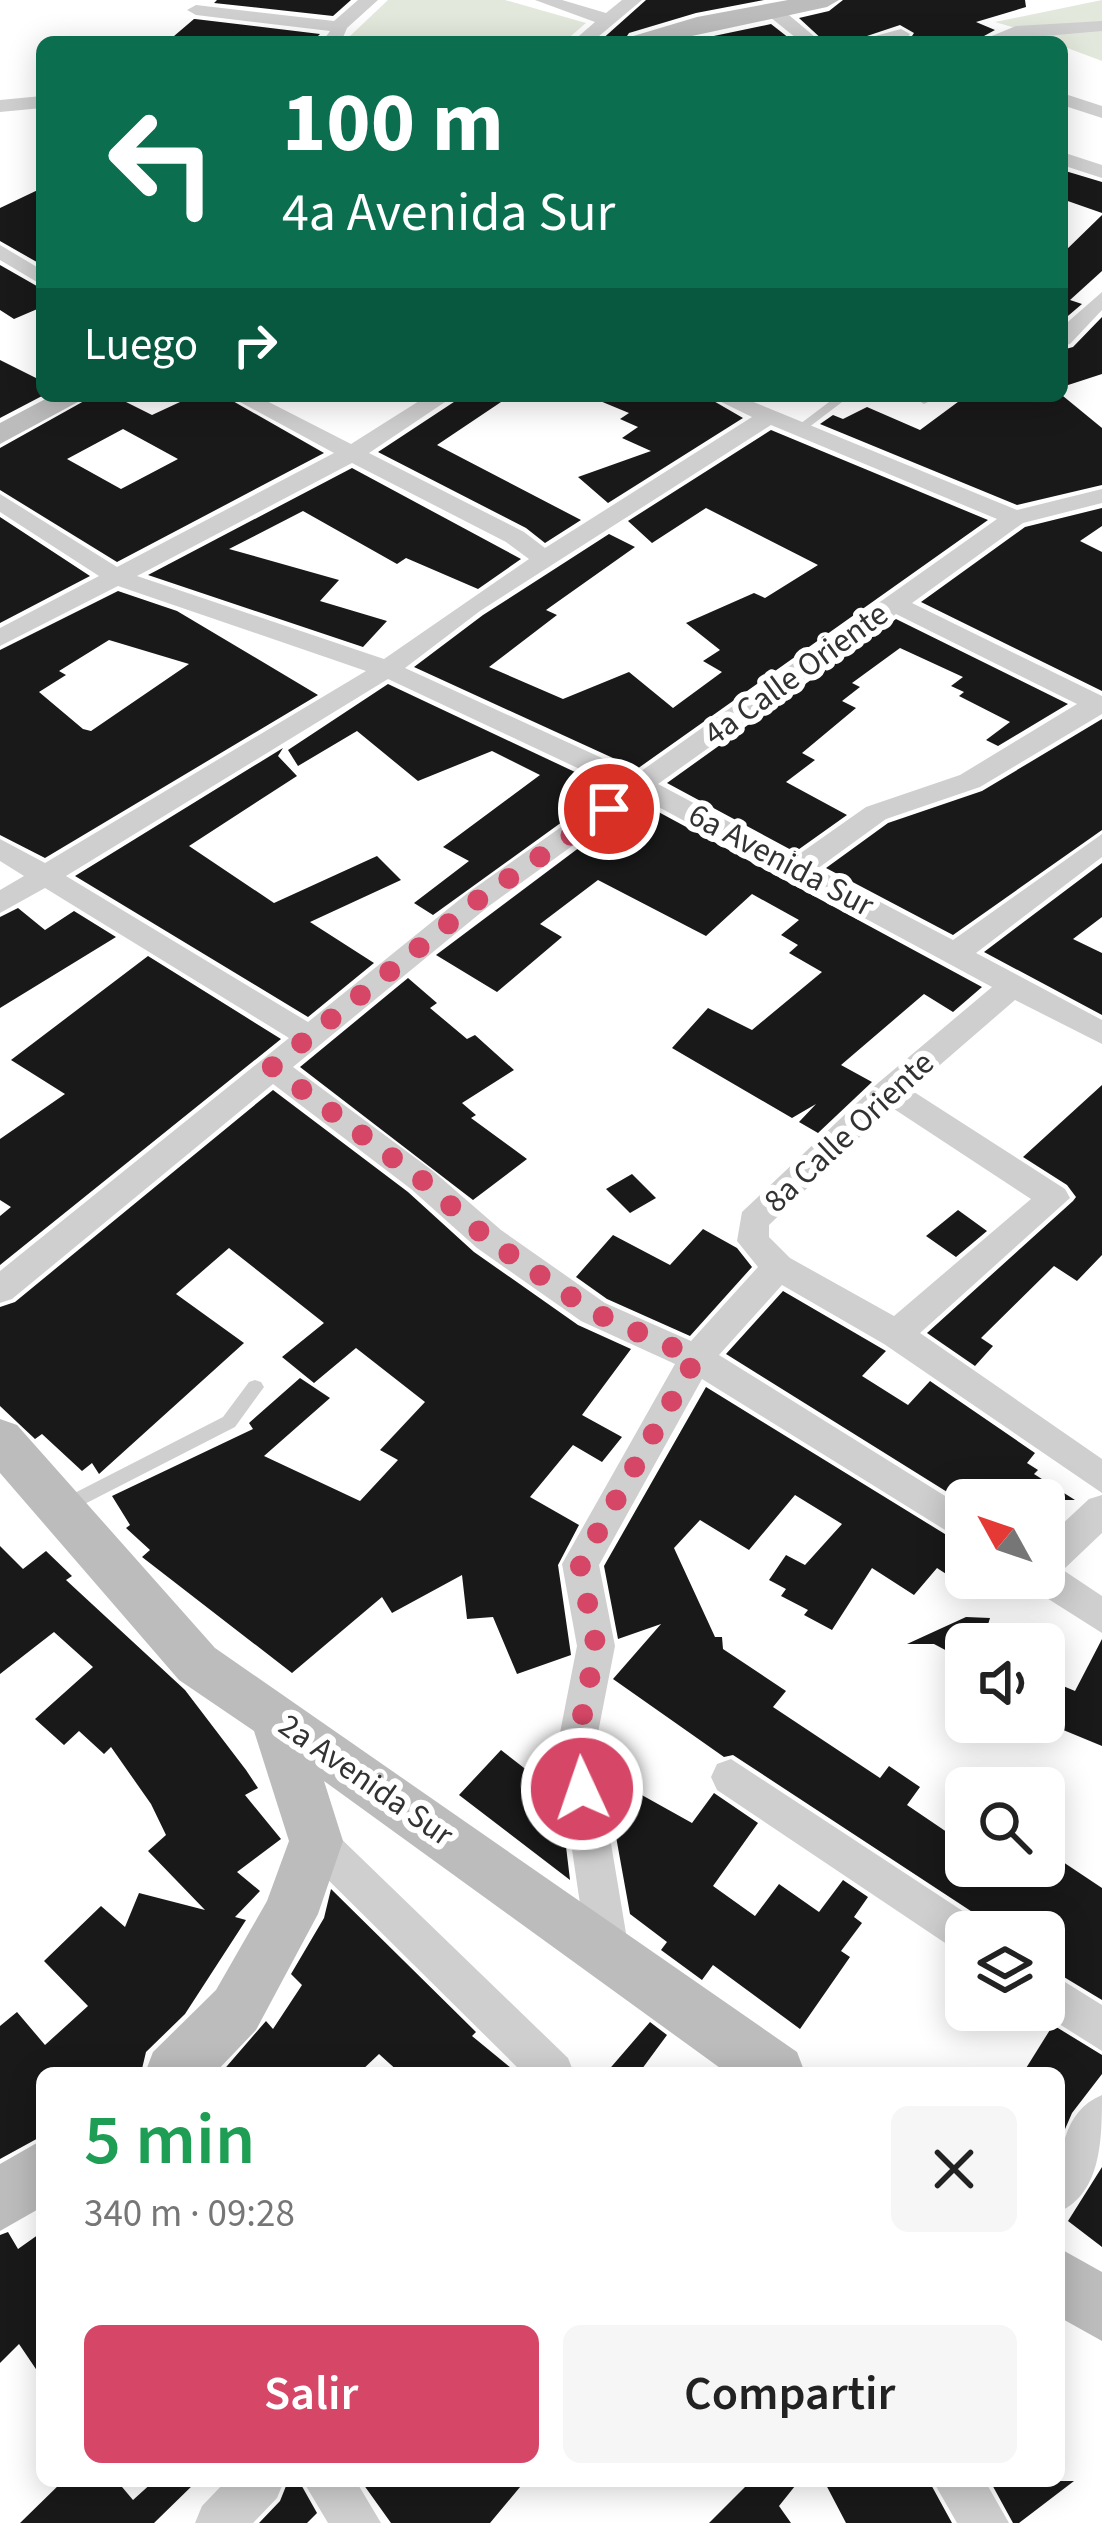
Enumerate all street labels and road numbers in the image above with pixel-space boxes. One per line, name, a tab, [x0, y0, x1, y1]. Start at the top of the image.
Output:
street label: 4a Calle Oriente	[694, 591, 898, 757]
street label: 6a Avenida Sur	[680, 791, 882, 929]
street label: 8a Calle Oriente	[753, 1041, 945, 1223]
street label: 2a Avenida Sur	[269, 1702, 463, 1858]

